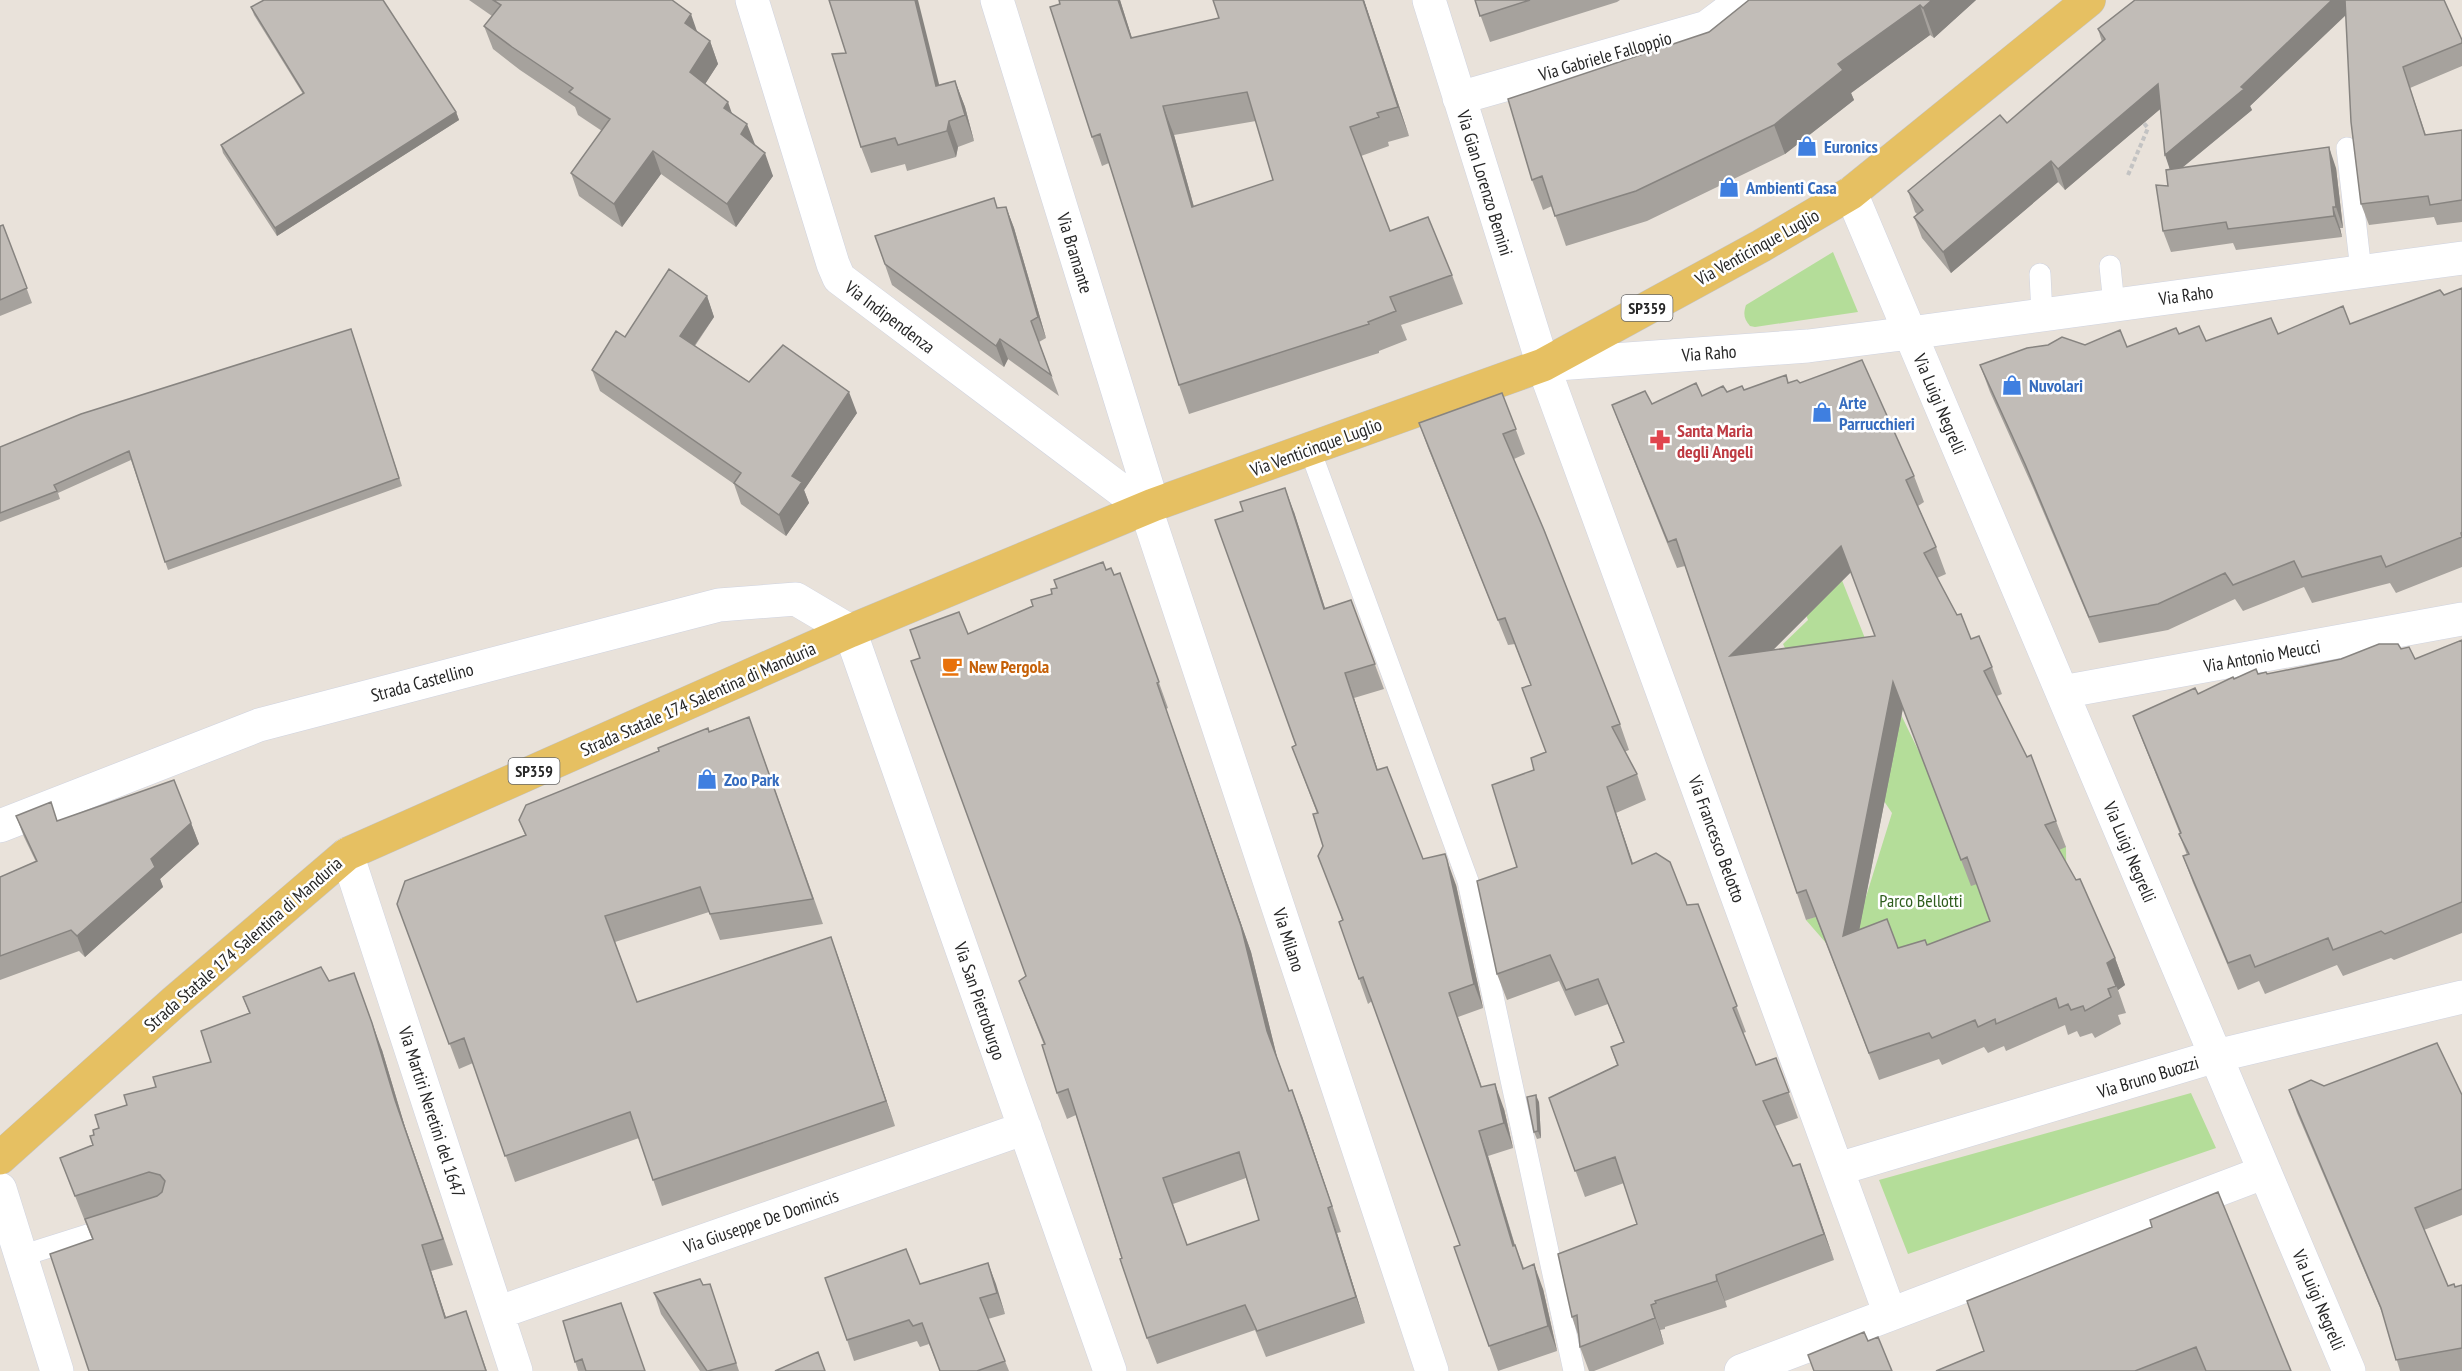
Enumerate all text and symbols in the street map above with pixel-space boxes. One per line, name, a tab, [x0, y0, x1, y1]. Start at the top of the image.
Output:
street label: Via Gabriele Falloppio	[1535, 26, 1674, 86]
street label: Via Gian Lorenzo Bemini	[1452, 107, 1518, 258]
shop icon: Euronics	[1795, 134, 1819, 158]
place label: Euronics	[1824, 135, 1878, 158]
shop icon: Ambienti Casa	[1717, 175, 1741, 199]
place label: Ambienti Casa	[1745, 176, 1837, 199]
street label: Via Venticinque Luglio	[1690, 203, 1823, 291]
street label: Via Bramante	[1052, 209, 1098, 296]
street label: Via Indipendenza	[840, 275, 940, 358]
street label: Via Raho	[2156, 280, 2215, 310]
road number: SP359	[1622, 295, 1672, 321]
street label: Via Raho	[1680, 340, 1737, 366]
street label: Via Luigi Negrelli	[1908, 349, 1972, 458]
shop icon: Nuvolari	[2000, 373, 2024, 397]
place label: Nuvolari	[2029, 374, 2083, 397]
place label: Arte Parrucchieri	[1838, 391, 1915, 435]
shop icon: Arte Parrucchieri	[1810, 400, 1834, 424]
street label: Via Venticinque Luglio	[1246, 412, 1385, 482]
place label: Santa Maria degli Angeli	[1677, 419, 1753, 463]
pharmacy icon: Santa Maria degli Angeli	[1648, 428, 1672, 452]
street label: Via Antonio Meucci	[2201, 634, 2322, 678]
street label: Strada Statale 174 Salentina di Manduria	[577, 637, 819, 761]
cafe icon: New Pergola	[940, 654, 964, 678]
place label: New Pergola	[969, 655, 1049, 678]
street label: Strada Castellino	[368, 657, 476, 707]
road number: SP359	[508, 758, 560, 784]
shop icon: Zoo Park	[695, 767, 719, 791]
place label: Zoo Park	[724, 768, 780, 791]
street label: Via Francesco Belotto	[1683, 771, 1751, 906]
street label: Via Luigi Negrelli	[2098, 797, 2162, 906]
street label: Strada Statale 174 Salentina di Manduria	[139, 852, 347, 1036]
park label: Parco Bellotti	[1879, 889, 1963, 912]
street label: Via Milano	[1268, 904, 1310, 975]
street label: Via San Pietroburgo	[949, 938, 1011, 1063]
street label: Via Martiri Neretini del 1647	[393, 1023, 471, 1200]
street label: Via Bruno Buozzi	[2094, 1051, 2201, 1104]
street label: Via Giuseppe De Domincis	[680, 1184, 841, 1259]
street label: Via Luigi Negrelli	[2287, 1245, 2351, 1354]

